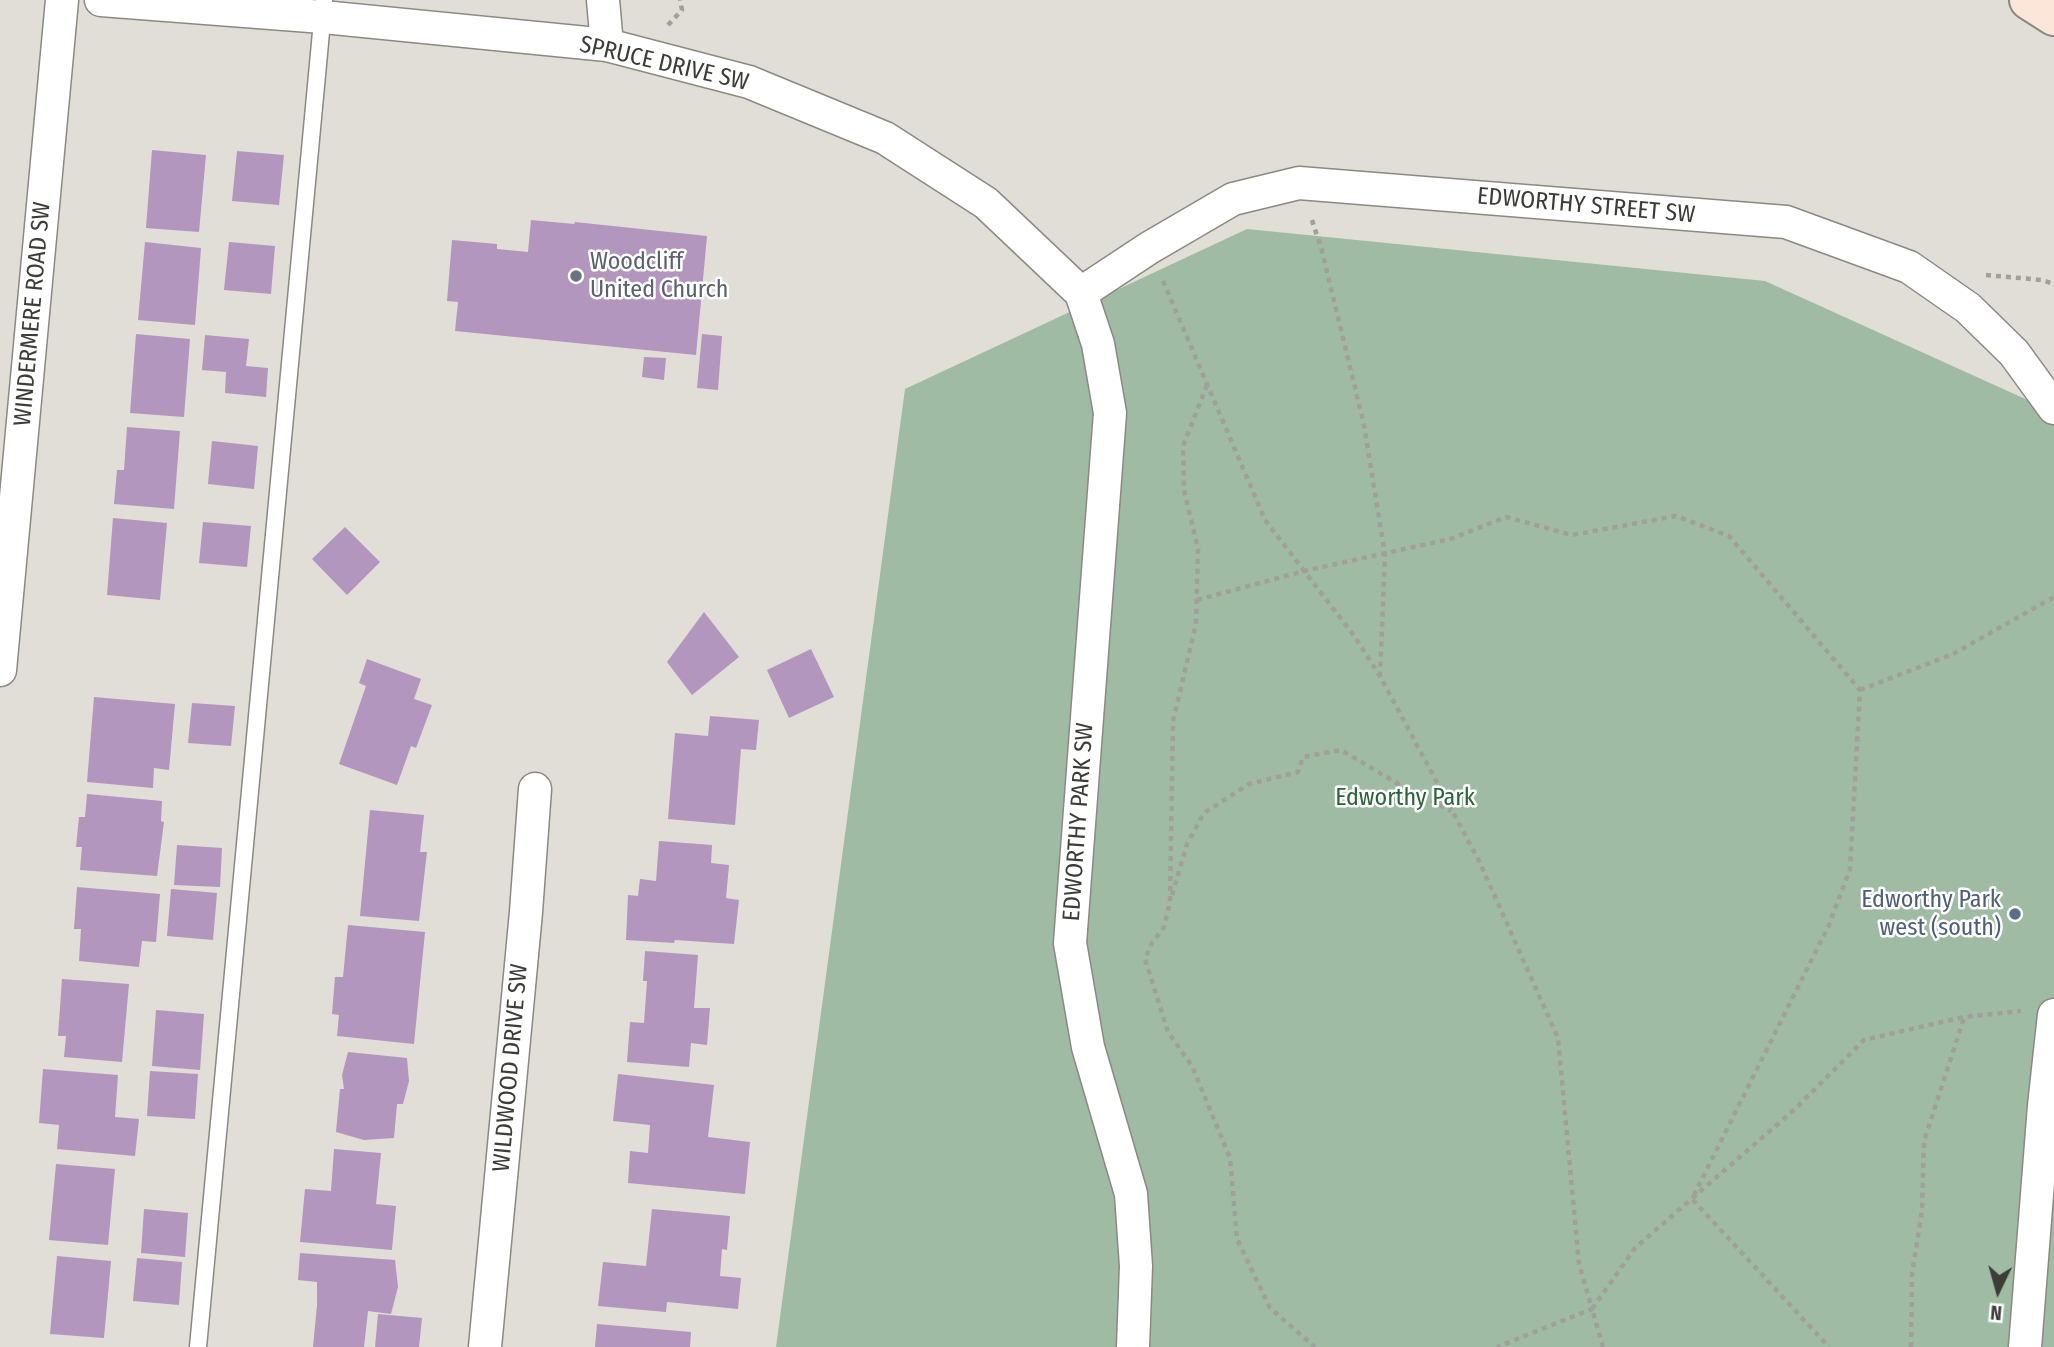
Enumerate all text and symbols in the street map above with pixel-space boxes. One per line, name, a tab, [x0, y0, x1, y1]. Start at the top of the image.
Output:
street label: SPRUCE DRIVE SW	[577, 31, 751, 97]
street label: EDWORTHY STREET SW	[1476, 182, 1696, 230]
street label: WINDERMERE ROAD SW	[9, 201, 57, 427]
place label: Woodcliff United Church	[590, 248, 728, 304]
marker: Woodcliff United Church	[568, 268, 584, 284]
street label: EDWORTHY PARK SW	[1058, 722, 1100, 922]
park label: Edworthy Park	[1335, 784, 1475, 812]
place label: Edworthy Park west (south)	[1861, 886, 2001, 942]
marker: Edworthy Park west (south)	[2007, 906, 2023, 922]
street label: WILDWOOD DRIVE SW	[488, 963, 534, 1173]
north arrow	[1963, 1256, 2033, 1326]
text: N	[1989, 1300, 2003, 1324]

